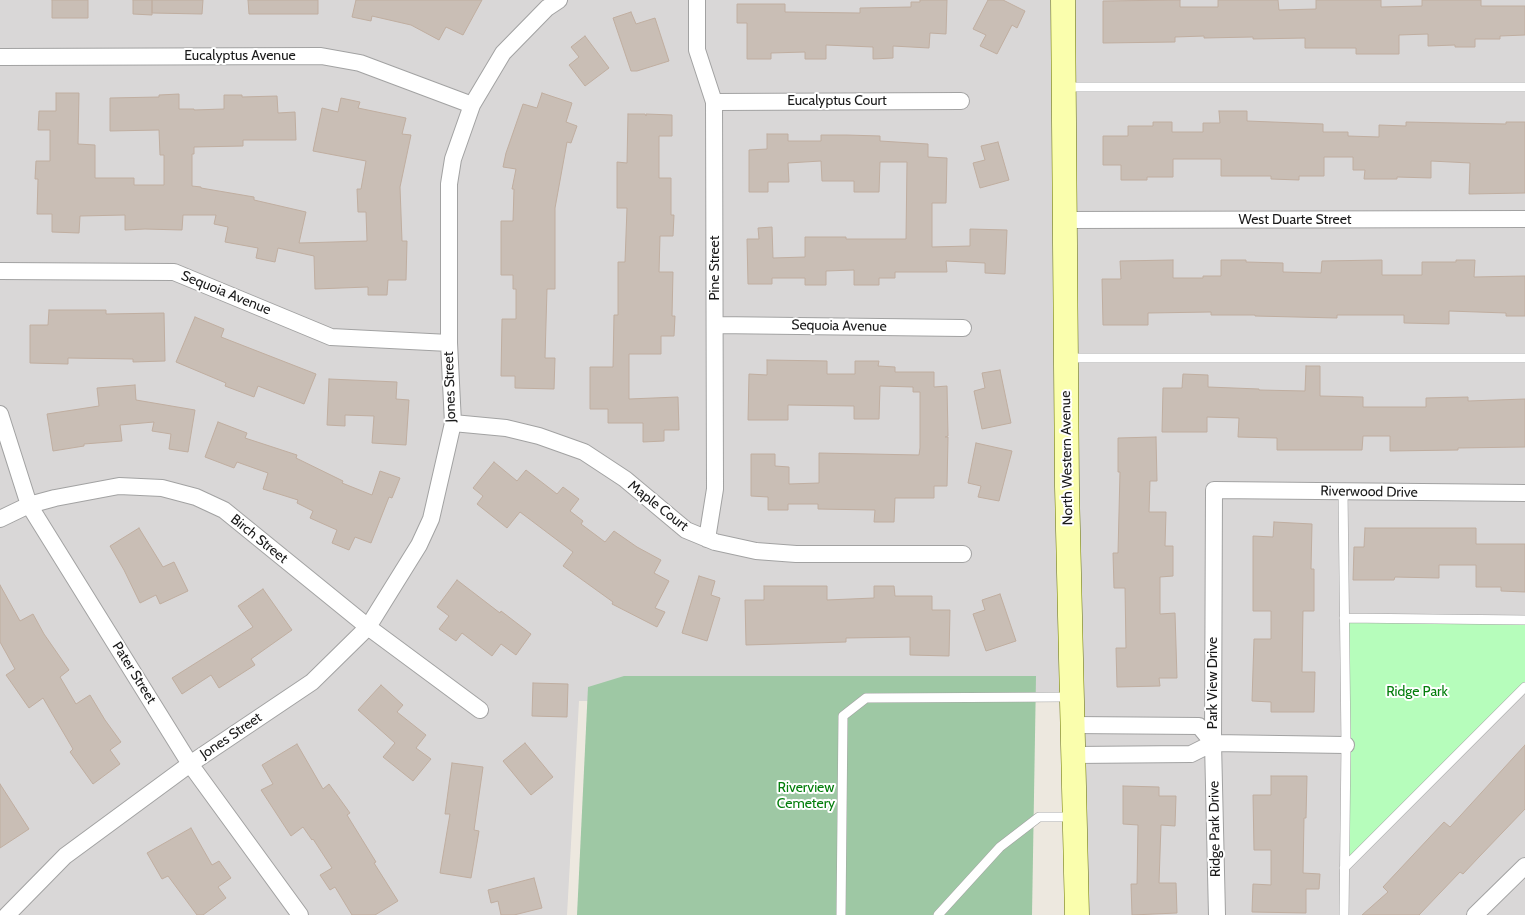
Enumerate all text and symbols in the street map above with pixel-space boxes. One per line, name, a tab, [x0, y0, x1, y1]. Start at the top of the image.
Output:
street label: Eucalyptus Avenue	[184, 48, 296, 64]
street label: Eucalyptus Court	[787, 93, 887, 109]
street label: West Duarte Street	[1238, 212, 1352, 228]
street label: Pine Street	[707, 235, 723, 301]
street label: Sequoia Avenue	[179, 267, 273, 319]
street label: Sequoia Avenue	[791, 317, 887, 335]
street label: Jones Street	[440, 351, 460, 423]
street label: North Western Avenue	[1057, 391, 1077, 525]
street label: Maple Court	[624, 477, 692, 535]
street label: Riverwood Drive	[1320, 483, 1418, 501]
street label: Birch Street	[227, 511, 291, 567]
street label: Park View Drive	[1205, 637, 1221, 729]
street label: Pater Street	[108, 639, 160, 707]
park label: Ridge Park	[1386, 684, 1448, 700]
street label: Jones Street	[197, 709, 265, 763]
park label: Riverview Cemetery	[777, 780, 835, 812]
street label: Ridge Park Drive	[1206, 781, 1224, 877]

